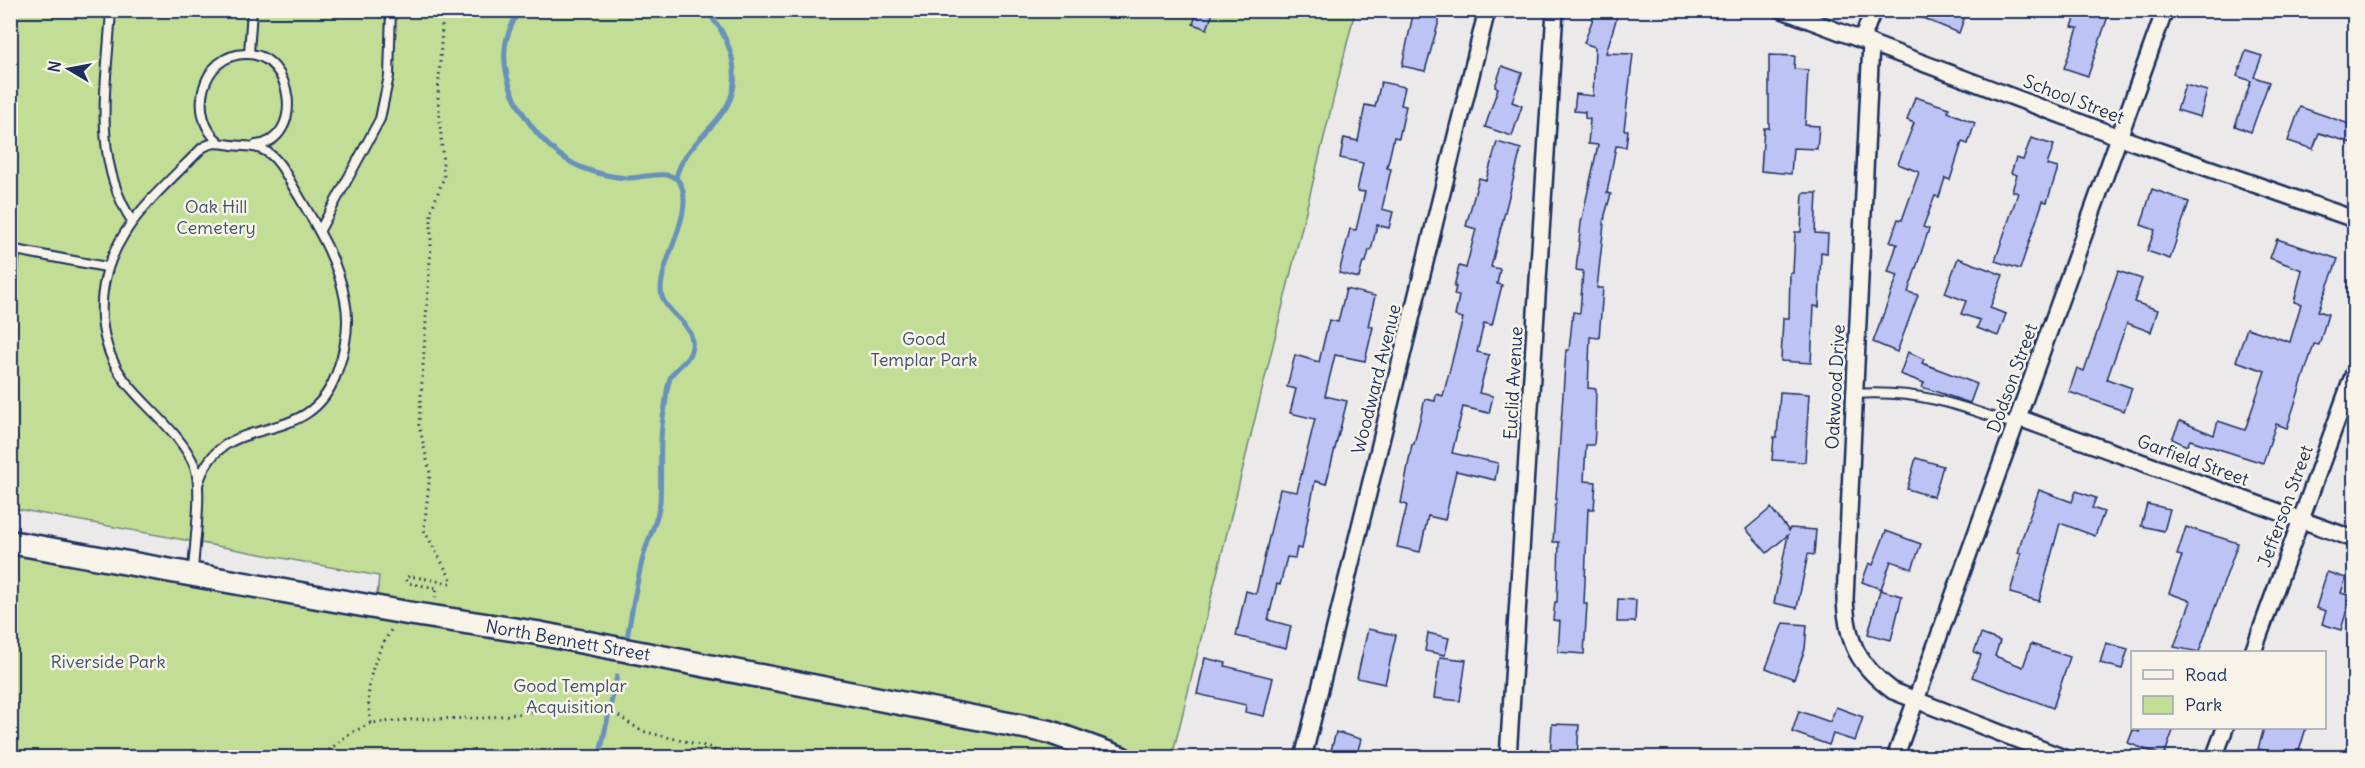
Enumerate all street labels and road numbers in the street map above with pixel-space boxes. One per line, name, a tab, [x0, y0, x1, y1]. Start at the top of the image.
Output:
street label: School Street	[2020, 69, 2128, 129]
street label: Woodward Avenue	[1346, 302, 1406, 456]
street label: Dodson Street	[1982, 320, 2042, 436]
street label: Oakwood Drive	[1820, 324, 1850, 450]
street label: Euclid Avenue	[1499, 326, 1527, 440]
street label: Garfield Street	[2134, 429, 2252, 491]
street label: Jefferson Street	[2252, 442, 2318, 570]
street label: North Bennett Street	[484, 614, 652, 666]

